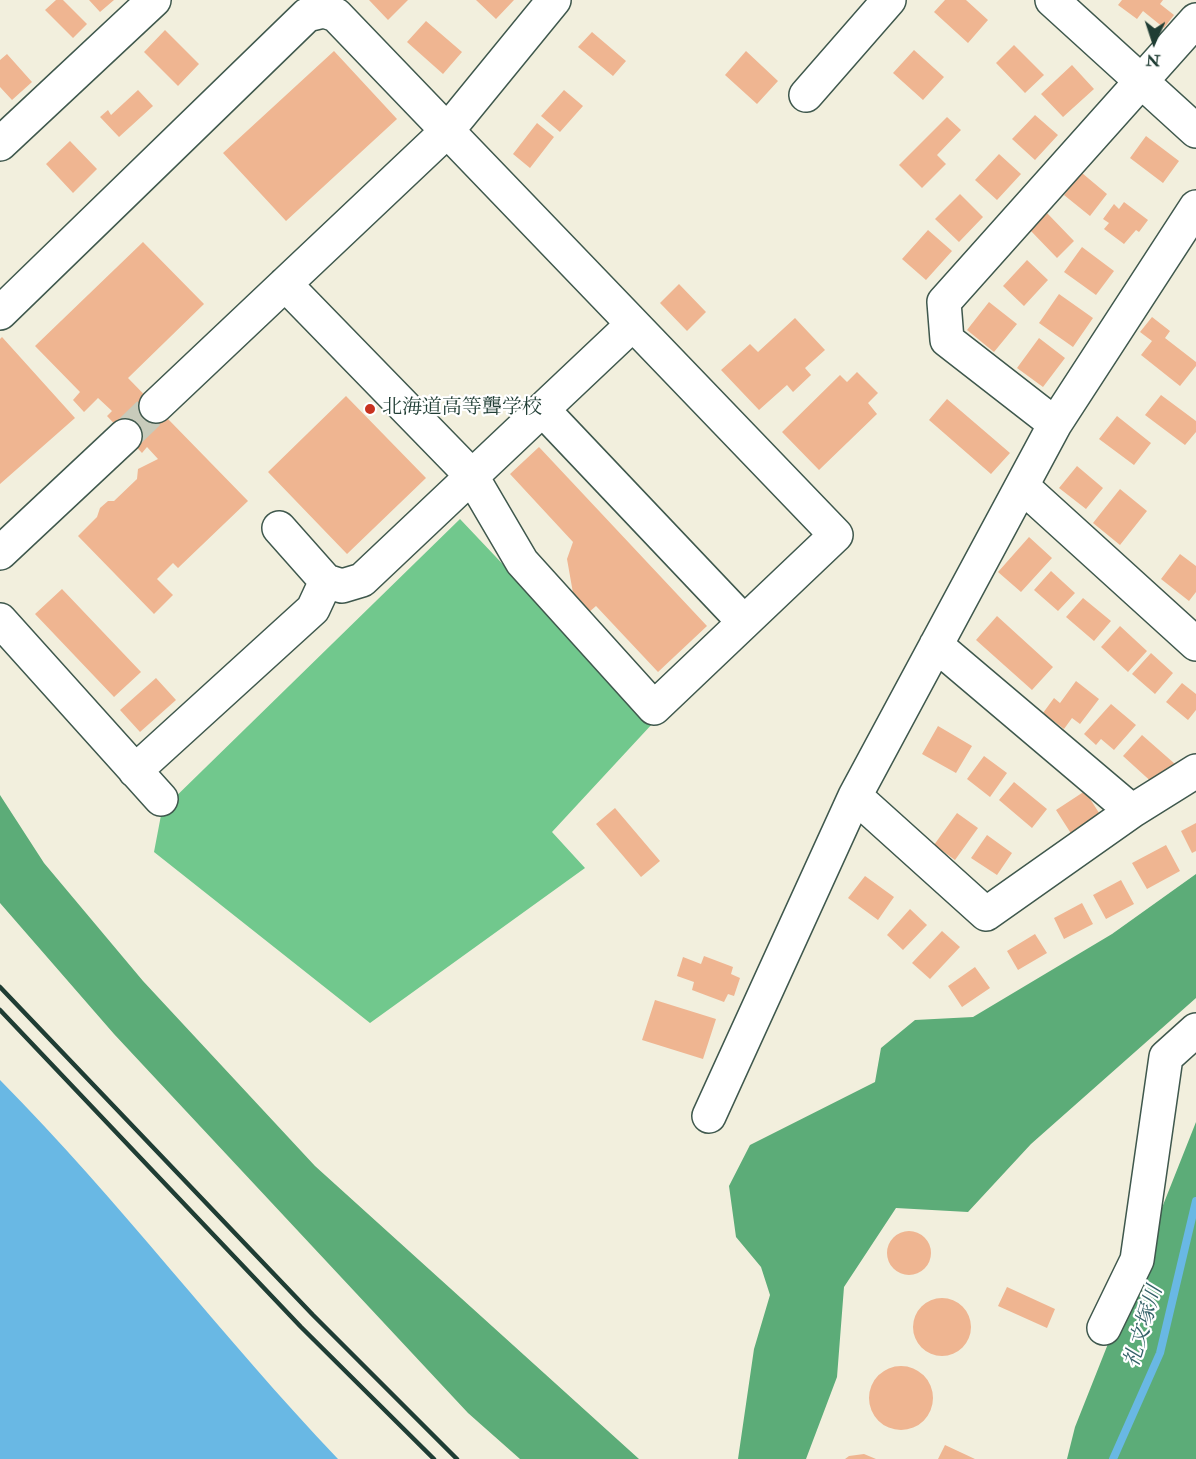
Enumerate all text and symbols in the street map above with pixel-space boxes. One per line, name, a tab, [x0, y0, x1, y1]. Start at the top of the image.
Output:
north arrow	[1124, 12, 1184, 72]
text: N	[1145, 50, 1161, 70]
place label: 北海道高等聾学校	[382, 397, 542, 421]
marker: 北海道高等聾学校	[363, 402, 377, 416]
water label: 礼文塚川	[1121, 1283, 1169, 1371]

